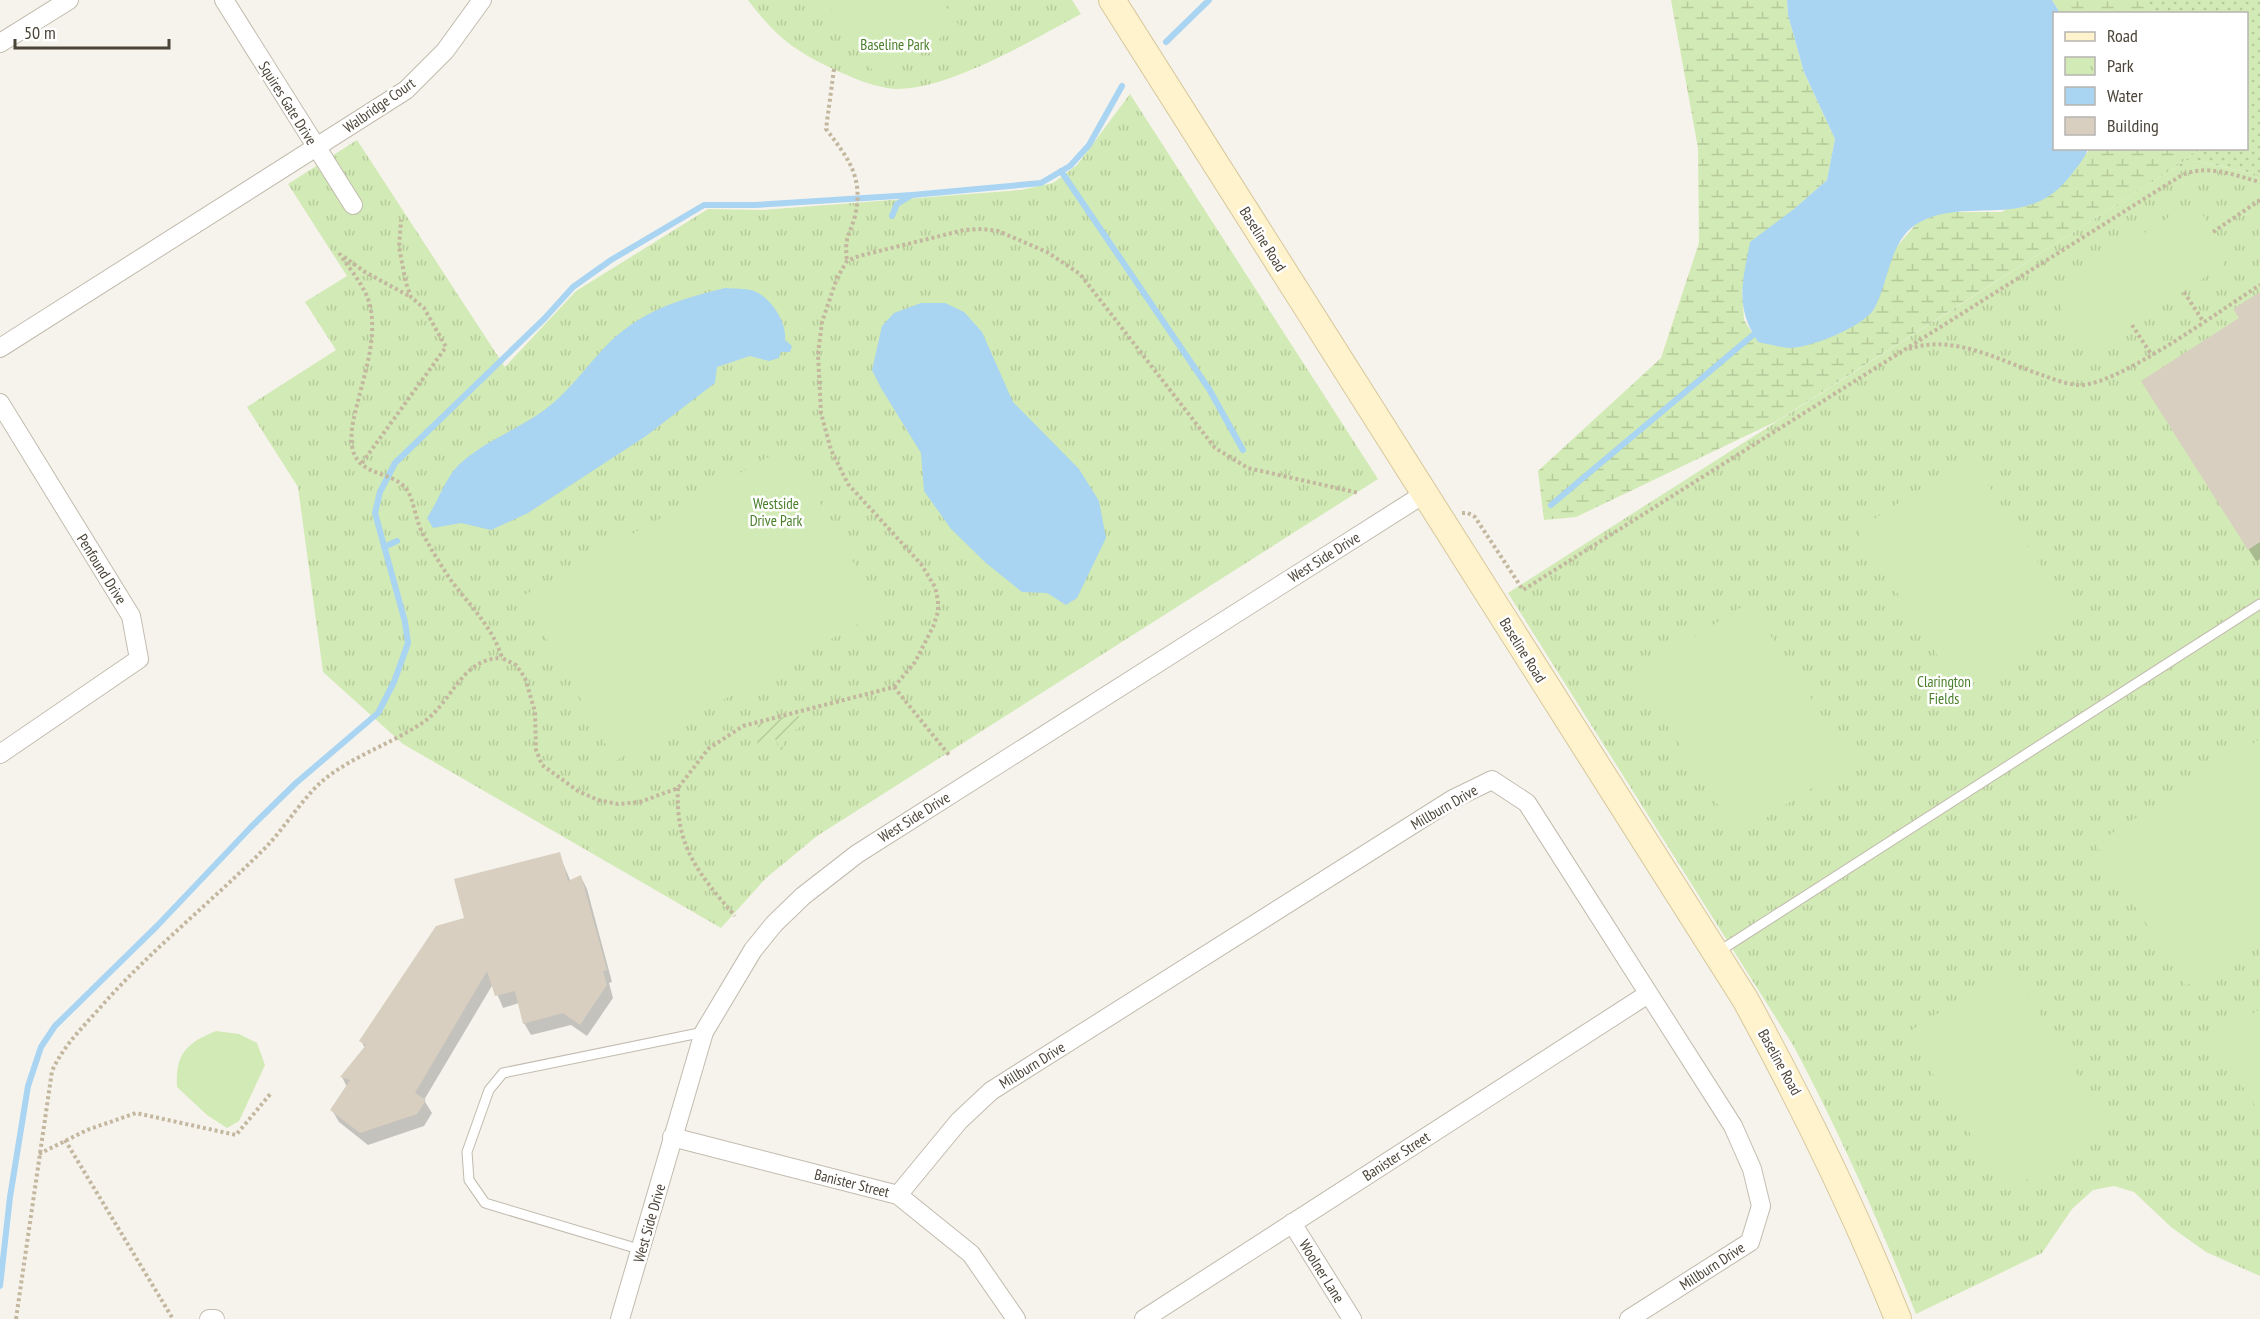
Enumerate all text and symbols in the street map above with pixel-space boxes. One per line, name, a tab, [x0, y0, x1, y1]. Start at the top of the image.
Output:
scale bar	[15, 12, 170, 50]
legend	[2053, 12, 2248, 150]
text: 50 m	[24, 21, 56, 44]
text: Road	[2107, 24, 2138, 47]
park label: Baseline Park	[860, 35, 930, 54]
text: Park	[2107, 54, 2134, 77]
street label: Squires Gate Drive	[255, 58, 321, 148]
street label: Walbridge Court	[339, 73, 419, 137]
text: Water	[2107, 84, 2143, 107]
text: Building	[2107, 114, 2159, 137]
street label: Baseline Road	[1236, 203, 1290, 275]
park label: Westside Drive Park	[750, 494, 803, 530]
street label: West Side Drive	[1285, 528, 1363, 586]
street label: Penfound Drive	[73, 530, 131, 608]
street label: Baseline Road	[1496, 614, 1550, 686]
park label: Clarington Fields	[1917, 672, 1971, 708]
street label: Millburn Drive	[1407, 780, 1481, 834]
street label: West Side Drive	[875, 788, 953, 846]
street label: Baseline Road	[1754, 1026, 1806, 1098]
street label: Millburn Drive	[996, 1037, 1068, 1093]
street label: Banister Street	[1359, 1127, 1433, 1185]
street label: Banister Street	[813, 1165, 891, 1201]
street label: West Side Drive	[629, 1181, 669, 1265]
street label: Woolner Lane	[1295, 1236, 1349, 1306]
street label: Millburn Drive	[1676, 1238, 1748, 1294]

